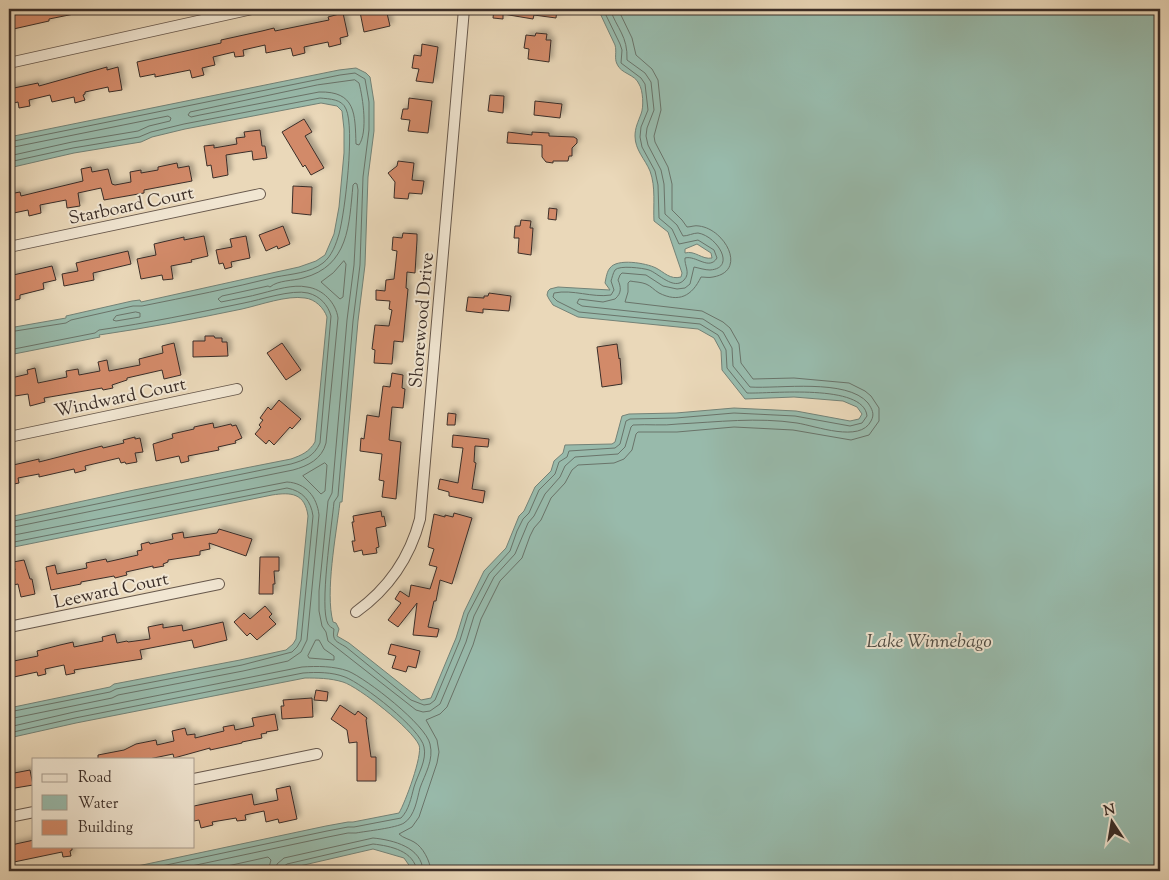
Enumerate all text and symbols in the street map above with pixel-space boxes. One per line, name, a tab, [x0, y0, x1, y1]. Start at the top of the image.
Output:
street label: Starboard Court	[67, 181, 196, 233]
street label: Shorewood Drive	[404, 251, 442, 389]
street label: Windward Court	[52, 372, 189, 426]
street label: Leeward Court	[52, 567, 171, 617]
water label: Lake Winnebago	[866, 629, 992, 656]
legend	[32, 758, 195, 848]
text: Road	[78, 768, 112, 789]
text: Water	[78, 794, 119, 815]
north arrow	[1086, 798, 1136, 848]
text: N	[1102, 800, 1117, 822]
text: Building	[78, 818, 133, 839]

